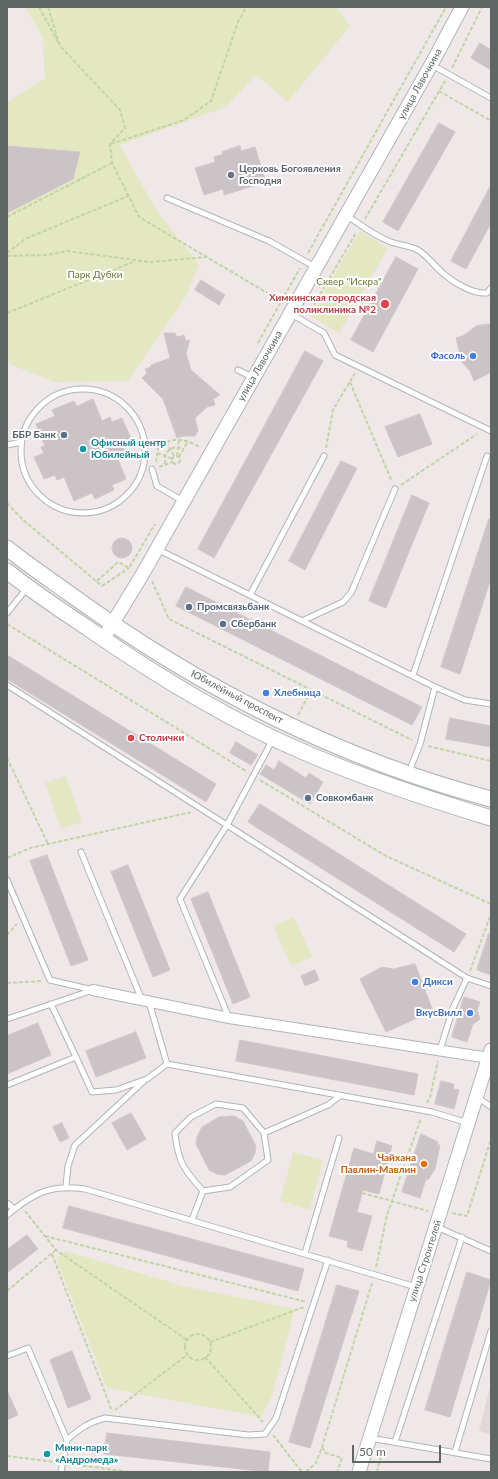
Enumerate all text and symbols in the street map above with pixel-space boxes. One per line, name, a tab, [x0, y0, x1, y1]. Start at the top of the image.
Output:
street label: улица Лавочкина	[396, 46, 444, 122]
place label: Церковь Богоявления Господня	[239, 163, 341, 186]
marker: Церковь Богоявления Господня	[226, 170, 236, 180]
park label: Парк Дубки	[68, 269, 122, 281]
park label: Сквер "Искра"	[316, 276, 382, 288]
place label: Химкинская городская поликлиника №2	[269, 292, 376, 316]
marker: Химкинская городская поликлиника №2	[379, 298, 391, 310]
street label: улица Лавочкина	[235, 329, 285, 403]
place label: Фасоль	[431, 350, 465, 362]
marker: Фасоль	[468, 351, 478, 361]
place label: ББР Банк	[12, 429, 56, 441]
marker: ББР Банк	[59, 430, 69, 440]
place label: Офисный центр Юбилейный	[91, 437, 166, 460]
marker: Офисный центр Юбилейный	[78, 444, 88, 454]
place label: Промсвязьбанк	[197, 601, 269, 613]
marker: Промсвязьбанк	[184, 602, 194, 612]
place label: Сбербанк	[231, 618, 276, 630]
marker: Сбербанк	[218, 619, 228, 629]
street label: Юбилейный проспект	[189, 668, 285, 726]
place label: Хлебница	[274, 687, 321, 699]
marker: Хлебница	[261, 688, 271, 698]
place label: Столички	[139, 732, 184, 744]
marker: Столички	[126, 733, 136, 743]
place label: Совкомбанк	[316, 792, 374, 804]
marker: Совкомбанк	[303, 793, 313, 803]
place label: Дикси	[423, 976, 453, 988]
marker: Дикси	[410, 977, 420, 987]
place label: ВкусВилл	[416, 1007, 462, 1019]
marker: ВкусВилл	[465, 1008, 475, 1018]
place label: Чайхана Павлин-Мавлин	[340, 1152, 416, 1176]
marker: Чайхана Павлин-Мавлин	[419, 1159, 429, 1169]
street label: улица Строителей	[406, 1219, 444, 1303]
scale bar	[354, 1437, 443, 1463]
place label: Мини-парк «Андромеда»	[55, 1442, 118, 1466]
text: 50 m	[359, 1444, 386, 1459]
marker: Мини-парк «Андромеда»	[42, 1449, 52, 1459]

